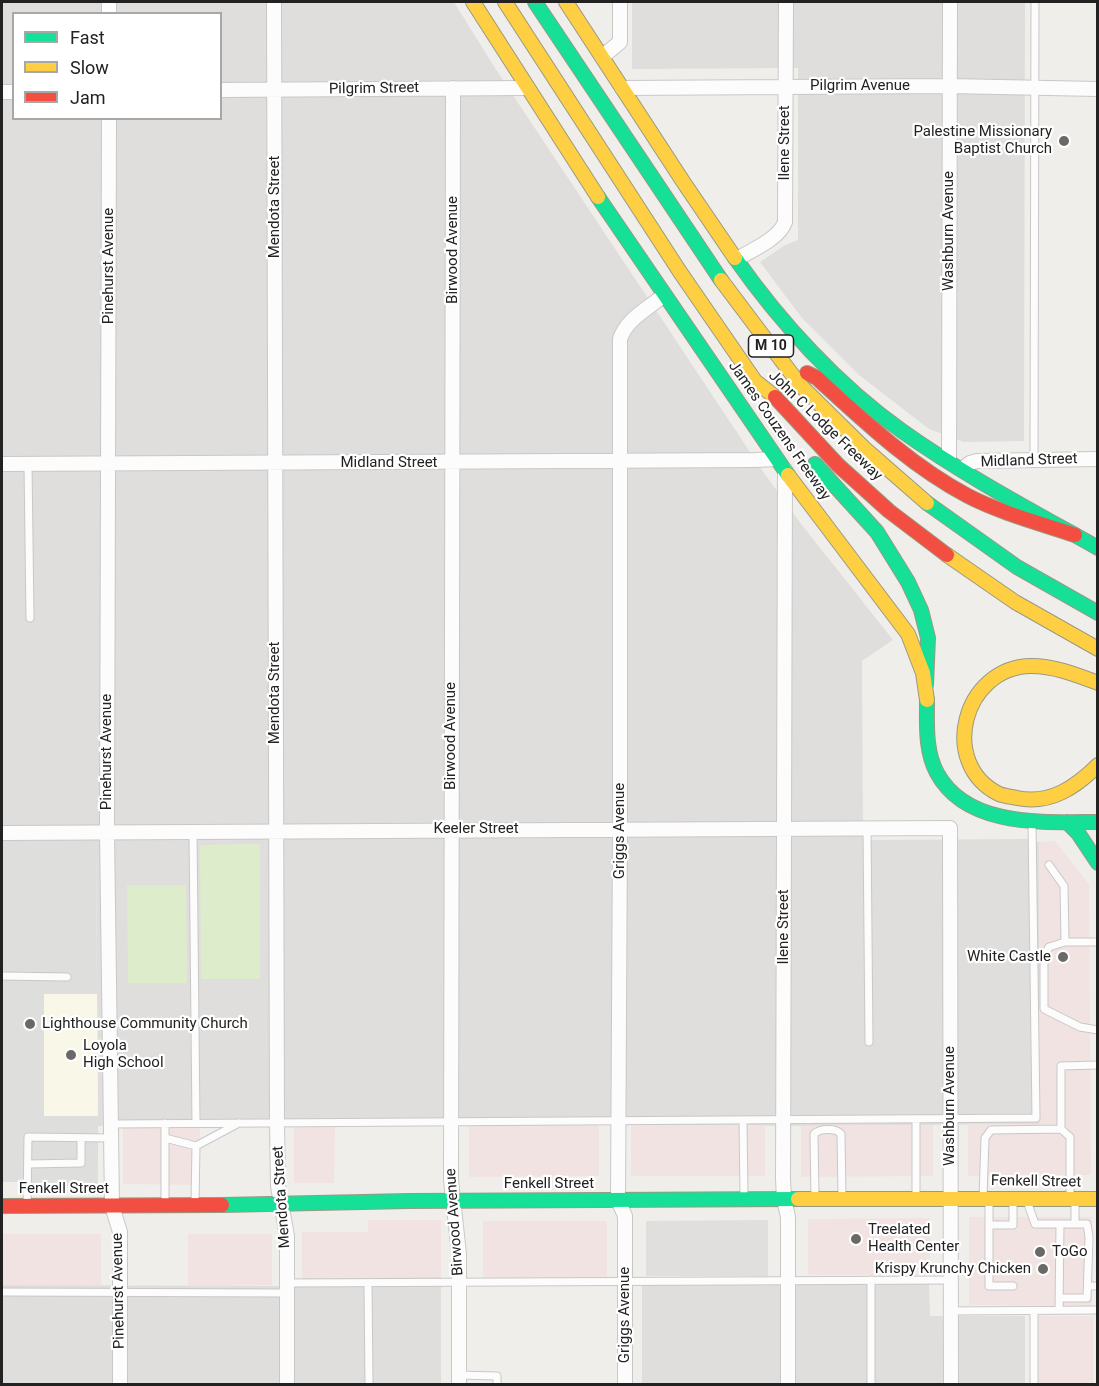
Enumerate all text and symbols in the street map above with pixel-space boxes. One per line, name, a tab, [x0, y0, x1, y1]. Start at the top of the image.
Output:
legend	[12, 12, 222, 120]
text: Fast	[70, 27, 105, 48]
text: Slow	[70, 57, 109, 78]
street label: Pilgrim Avenue	[810, 77, 910, 95]
street label: Pilgrim Street	[329, 79, 419, 99]
text: Jam	[70, 87, 106, 108]
street label: Ilene Street	[776, 105, 794, 181]
place label: Palestine Missionary Baptist Church	[913, 123, 1052, 158]
marker: Palestine Missionary Baptist Church	[1057, 134, 1071, 148]
street label: Mendota Street	[266, 156, 284, 258]
street label: Washburn Avenue	[940, 171, 958, 291]
street label: Birwood Avenue	[444, 196, 462, 304]
street label: Pinehurst Avenue	[100, 208, 118, 324]
road number: M 10	[748, 335, 794, 357]
street label: James Couzens Freeway	[724, 358, 834, 504]
street label: John C Lodge Freeway	[764, 367, 886, 485]
street label: Midland Street	[980, 450, 1078, 472]
street label: Midland Street	[340, 454, 438, 472]
street label: Mendota Street	[266, 642, 284, 744]
street label: Birwood Avenue	[442, 682, 460, 790]
street label: Pinehurst Avenue	[98, 694, 116, 810]
street label: Griggs Avenue	[611, 783, 629, 879]
street label: Keeler Street	[433, 820, 519, 838]
street label: Ilene Street	[775, 889, 793, 965]
place label: White Castle	[967, 948, 1051, 966]
marker: White Castle	[1056, 950, 1070, 964]
place label: Lighthouse Community Church	[42, 1015, 248, 1033]
marker: Lighthouse Community Church	[23, 1017, 37, 1031]
place label: Loyola High School	[83, 1037, 164, 1072]
street label: Washburn Avenue	[941, 1046, 959, 1166]
marker: Loyola High School	[64, 1048, 78, 1062]
street label: Mendota Street	[269, 1145, 295, 1249]
street label: Birwood Avenue	[442, 1168, 468, 1276]
street label: Fenkell Street	[991, 1172, 1081, 1192]
street label: Fenkell Street	[504, 1175, 594, 1193]
street label: Fenkell Street	[19, 1180, 109, 1198]
place label: Treelated Health Center	[868, 1221, 959, 1256]
marker: Treelated Health Center	[849, 1232, 863, 1246]
street label: Pinehurst Avenue	[109, 1233, 129, 1349]
place label: ToGo	[1052, 1243, 1088, 1261]
marker: ToGo	[1033, 1245, 1047, 1259]
place label: Krispy Krunchy Chicken	[875, 1260, 1031, 1278]
marker: Krispy Krunchy Chicken	[1036, 1262, 1050, 1276]
street label: Griggs Avenue	[616, 1267, 634, 1363]

